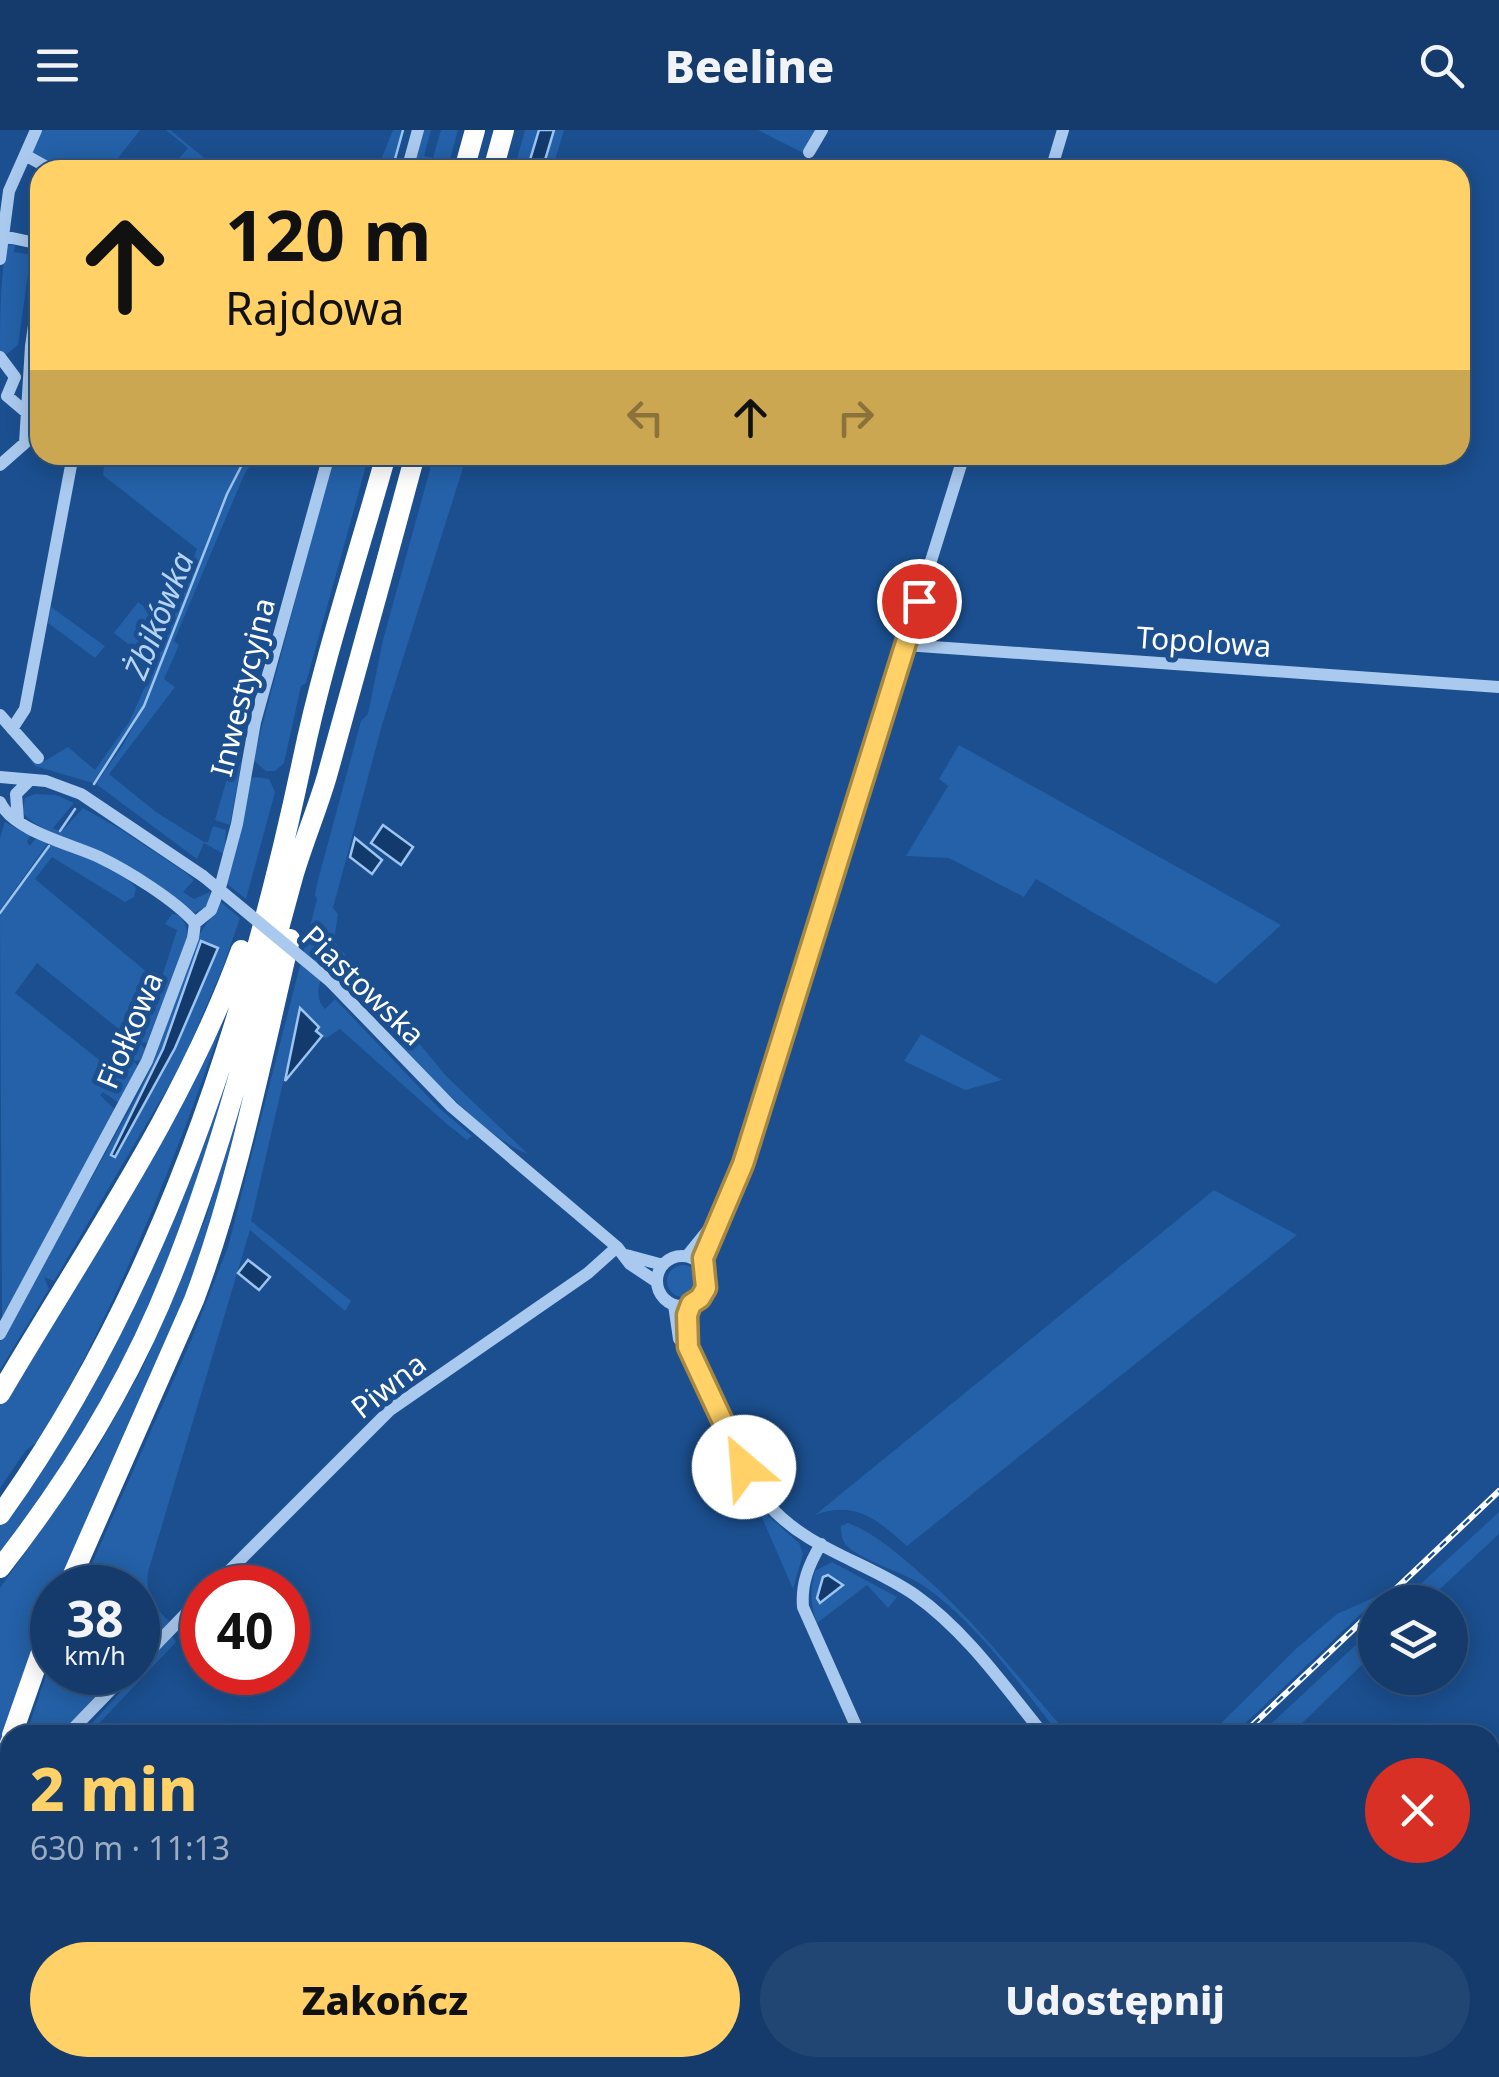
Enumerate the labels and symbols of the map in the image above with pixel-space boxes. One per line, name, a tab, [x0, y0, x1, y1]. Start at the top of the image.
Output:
water label: Żbikówka	[113, 545, 203, 686]
pin	[877, 559, 962, 644]
street label: Inwestycyjna	[200, 593, 284, 781]
street label: Topolowa	[1135, 616, 1273, 666]
street label: Piastowska	[294, 916, 434, 1054]
street label: Fiołkowa	[86, 965, 172, 1095]
street label: Piwna	[342, 1343, 434, 1427]
position arrow	[692, 1415, 796, 1519]
speed limit sign: 40	[180, 1565, 310, 1695]

